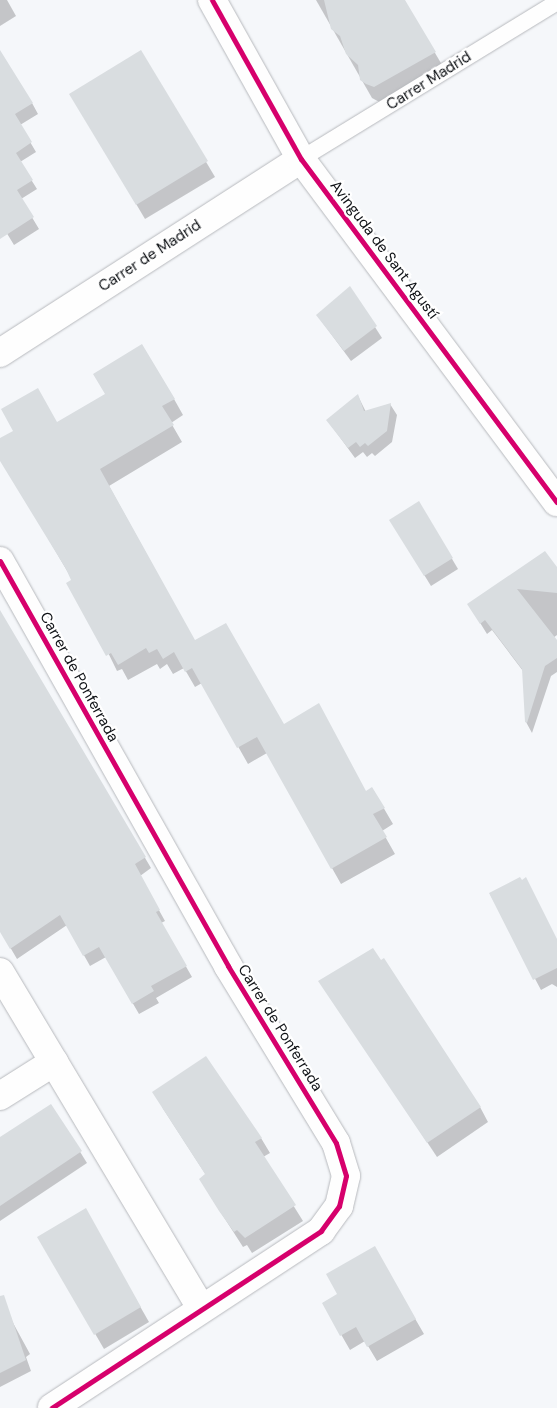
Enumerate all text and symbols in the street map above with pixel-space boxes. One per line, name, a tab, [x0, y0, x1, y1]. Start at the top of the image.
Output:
street label: Carrer Madrid	[383, 48, 475, 114]
street label: Avinguda de Sant Agustí	[326, 177, 442, 323]
street label: Carrer de Madrid	[95, 216, 205, 296]
street label: Carrer de Ponferrada	[36, 609, 122, 745]
street label: Carrer de Ponferrada	[234, 961, 326, 1095]

